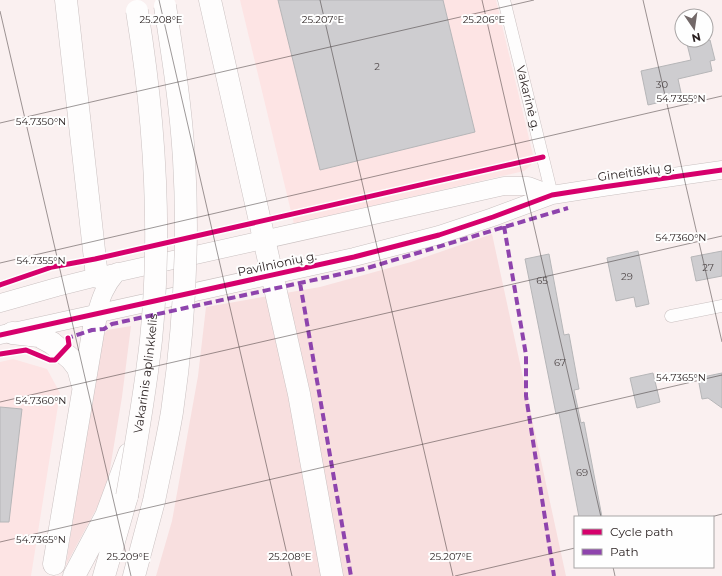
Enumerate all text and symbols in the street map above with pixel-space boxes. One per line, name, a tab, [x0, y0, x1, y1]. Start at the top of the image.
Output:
north arrow	[674, 8, 714, 48]
text: 25.208°E	[139, 13, 183, 26]
text: 25.207°E	[302, 13, 345, 26]
text: 25.206°E	[463, 13, 506, 26]
text: N	[690, 30, 702, 46]
house number: 2	[374, 60, 380, 73]
street label: Vakarinė g.	[513, 64, 544, 132]
house number: 30	[656, 78, 669, 91]
text: 54.7355°N	[656, 92, 706, 105]
text: 54.7350°N	[16, 115, 66, 128]
street label: Gineitiškių g.	[597, 159, 675, 184]
text: 54.7360°N	[656, 231, 706, 244]
street label: Pavilnionių g.	[236, 248, 318, 279]
text: 54.7355°N	[16, 254, 66, 267]
house number: 27	[702, 261, 714, 274]
house number: 29	[621, 270, 633, 283]
house number: 65	[536, 274, 548, 287]
street label: Vakarinis aplinkkelis	[130, 313, 160, 435]
house number: 67	[554, 356, 566, 369]
text: 54.7365°N	[656, 371, 706, 384]
text: 54.7360°N	[16, 394, 66, 407]
house number: 69	[576, 466, 588, 479]
legend	[574, 516, 714, 568]
text: Cycle path	[610, 524, 673, 539]
text: 54.7365°N	[16, 533, 66, 546]
text: Path	[610, 544, 639, 559]
text: 25.209°E	[107, 550, 150, 563]
text: 25.208°E	[268, 550, 312, 563]
text: 25.207°E	[430, 550, 473, 563]

